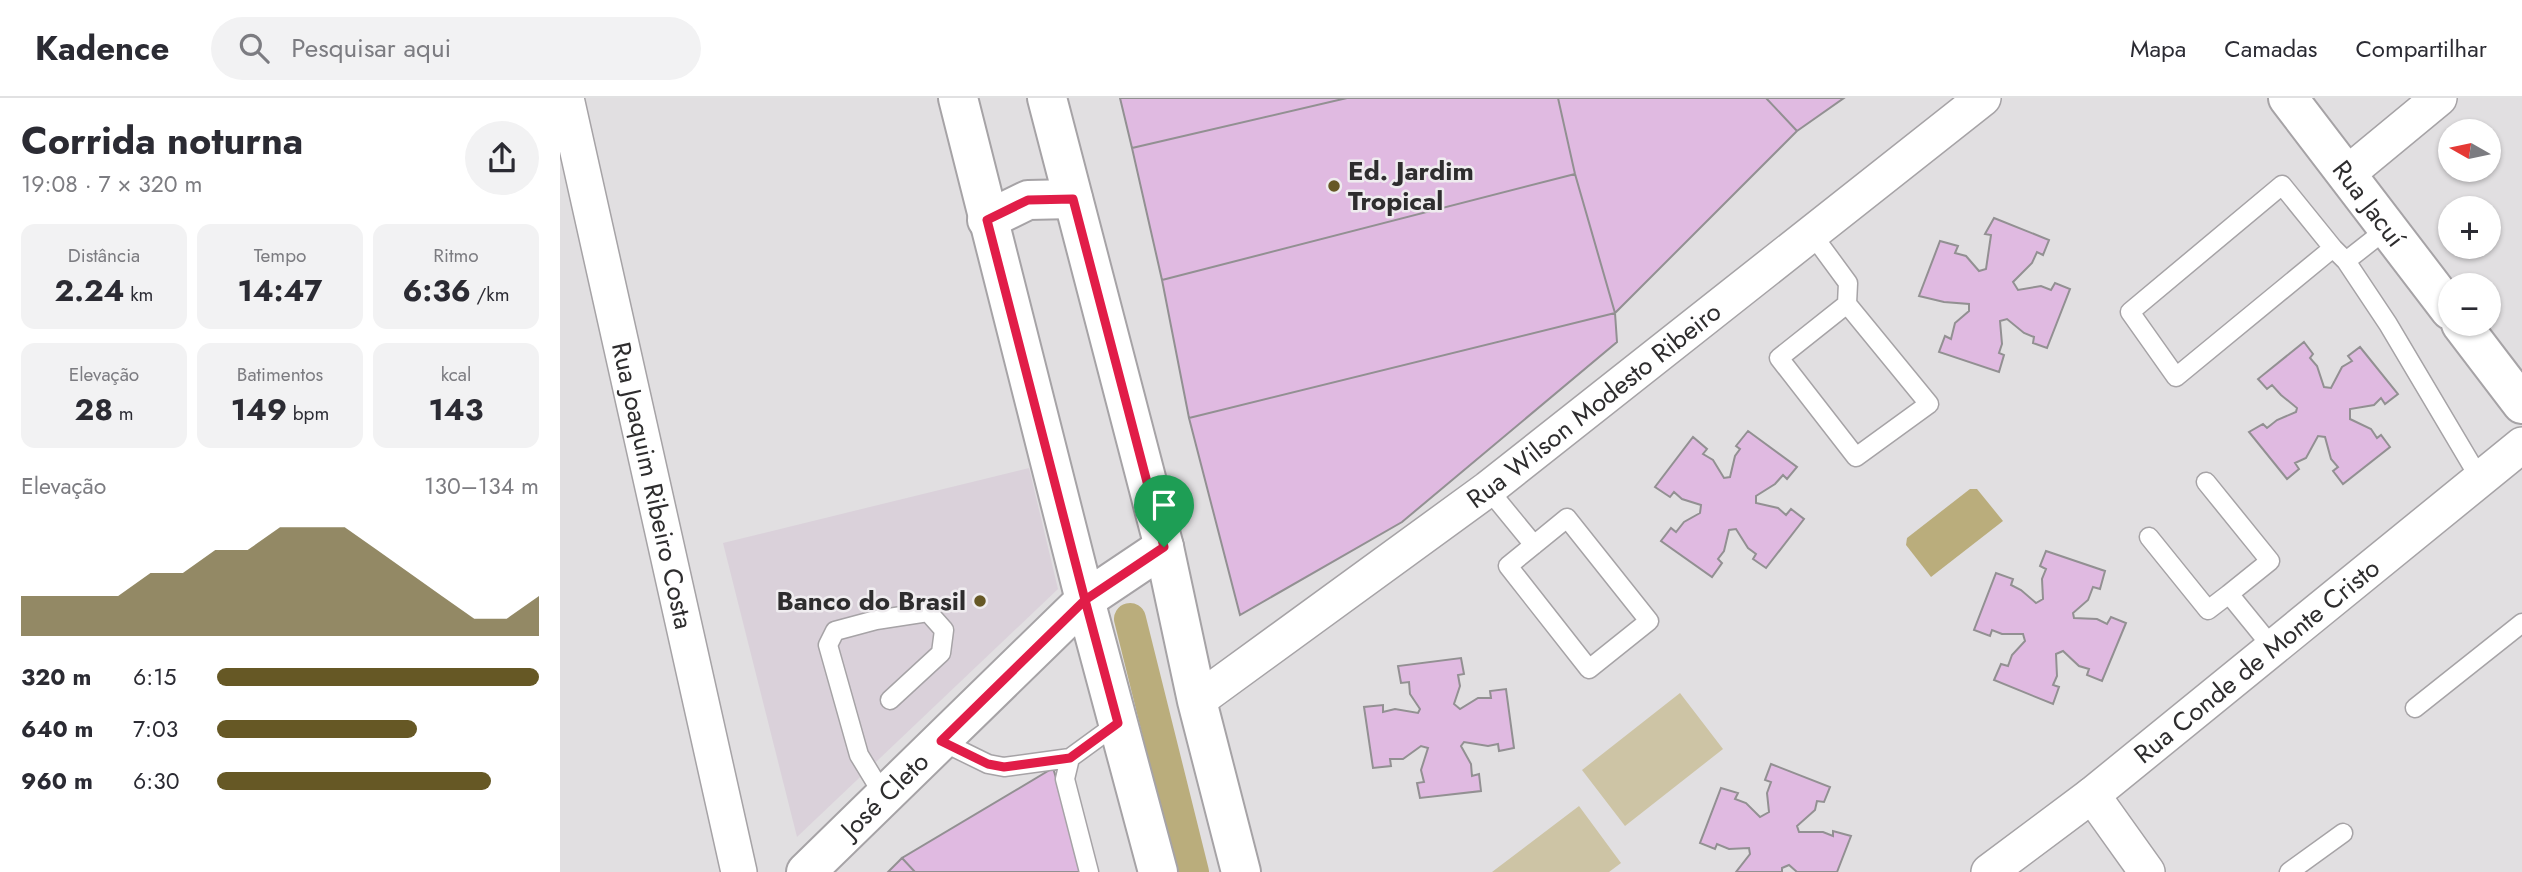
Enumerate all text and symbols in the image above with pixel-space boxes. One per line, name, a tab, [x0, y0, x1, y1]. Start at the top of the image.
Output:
search box	[211, 17, 701, 80]
text: Kadence	[35, 25, 169, 72]
icon: search	[235, 29, 273, 67]
text: Pesquisar aqui	[291, 29, 451, 67]
text: Mapa	[2130, 31, 2186, 66]
text: Camadas	[2224, 31, 2317, 66]
text: Compartilhar	[2355, 31, 2487, 66]
text: Corrida noturna	[21, 113, 303, 168]
north arrow	[2438, 119, 2501, 182]
map controls	[2438, 119, 2501, 336]
button: share	[465, 121, 539, 195]
place label: Ed. Jardim Tropical	[1348, 152, 1474, 220]
street label: Rua Jacuí	[2323, 152, 2415, 256]
text: 19:08 · 7 × 320 m	[21, 167, 202, 201]
marker: Ed. Jardim Tropical	[1326, 178, 1342, 194]
button: +	[2438, 196, 2501, 259]
text: Distância	[68, 242, 140, 269]
text: Tempo	[254, 242, 306, 269]
text: Ritmo	[433, 242, 479, 269]
text: 2.24	[55, 269, 125, 312]
text: 14:47	[238, 269, 322, 312]
text: 6:36	[402, 269, 471, 312]
button: −	[2438, 273, 2501, 336]
text: km	[125, 281, 153, 308]
text: /km	[471, 281, 510, 308]
street label: Rua Wilson Modesto Ribeiro	[1459, 293, 1729, 517]
street label: Rua Joaquim Ribeiro Costa	[602, 338, 703, 633]
text: Elevação	[69, 361, 139, 388]
text: Batimentos	[237, 361, 323, 388]
text: kcal	[441, 361, 471, 388]
text: 28	[74, 388, 113, 431]
text: 149	[231, 388, 287, 431]
text: 143	[429, 388, 483, 431]
text: m	[113, 400, 134, 427]
text: bpm	[287, 400, 329, 427]
text: Elevação	[21, 469, 106, 503]
text: 130–134 m	[424, 469, 539, 503]
pin	[1134, 475, 1194, 547]
icon: arrive	[1145, 486, 1183, 524]
street label: Rua Conde de Monte Cristo	[2126, 549, 2388, 773]
place label: Banco do Brasil	[777, 582, 966, 620]
marker: Banco do Brasil	[972, 593, 988, 609]
text: 320 m	[21, 660, 91, 694]
text: 6:15	[133, 660, 176, 694]
text: 640 m	[21, 712, 93, 746]
text: 7:03	[133, 712, 178, 746]
street label: José Cleto	[830, 743, 937, 849]
text: 960 m	[21, 764, 93, 798]
text: 6:30	[133, 764, 180, 798]

